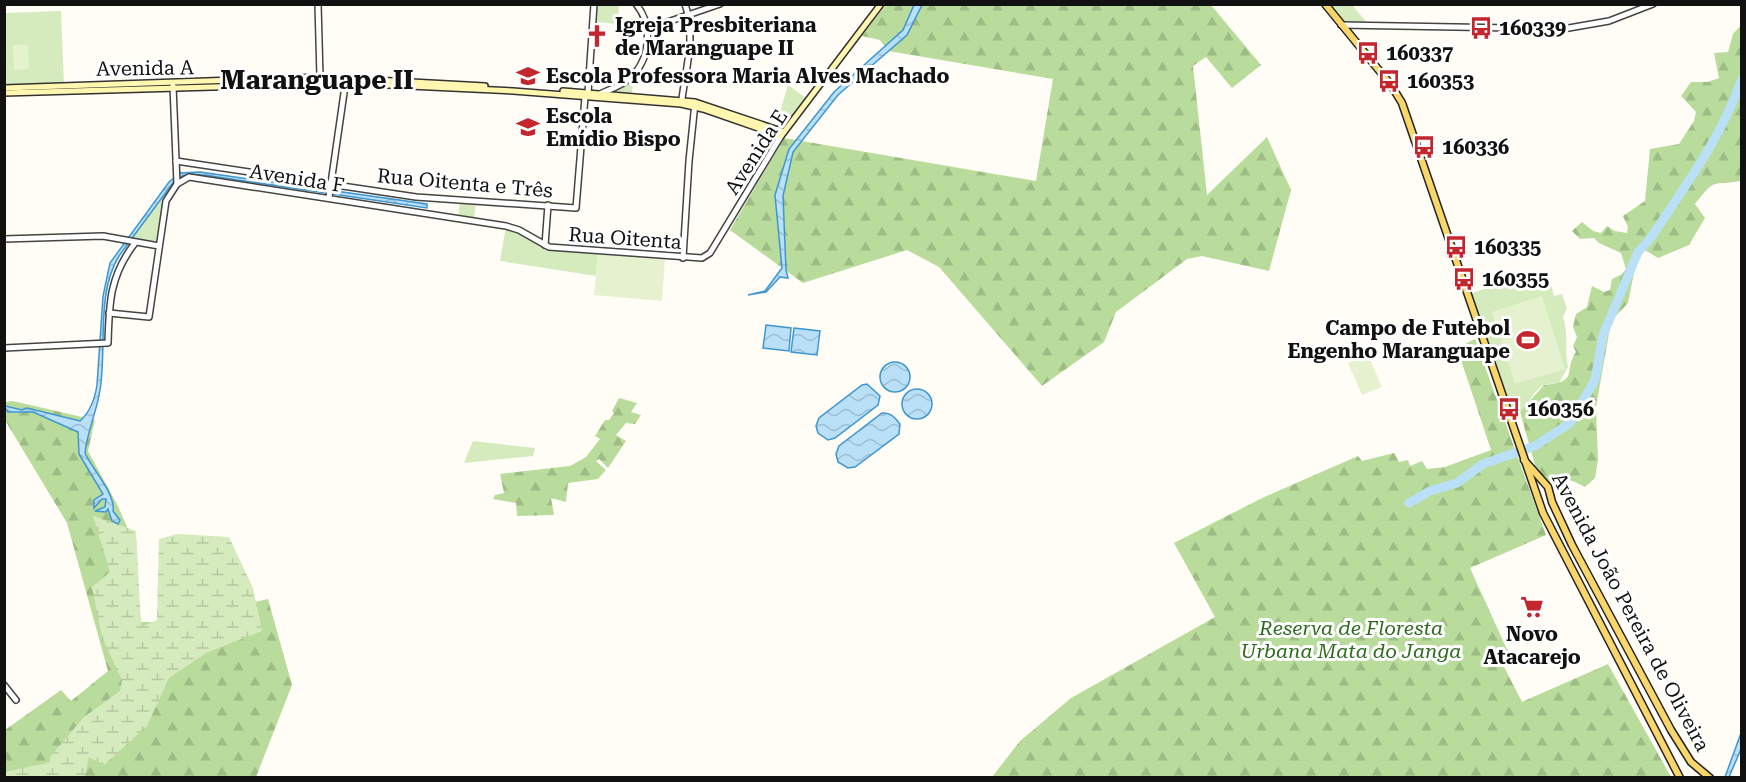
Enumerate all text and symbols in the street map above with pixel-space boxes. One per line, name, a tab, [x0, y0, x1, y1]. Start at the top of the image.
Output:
place label: Igreja Presbiteriana de Maranguape II	[615, 13, 817, 60]
bus stop icon: 160339	[1468, 15, 1494, 41]
place label: 160339	[1499, 16, 1566, 40]
church icon: Igreja Presbiteriana de Maranguape II	[584, 23, 610, 49]
bus stop icon: 160337	[1355, 40, 1381, 66]
place label: 160337	[1386, 41, 1453, 65]
street label: Avenida A	[96, 55, 194, 81]
school or university icon: Escola Professora Maria Alves Machado	[515, 63, 541, 89]
place label: Escola Professora Maria Alves Machado	[546, 64, 949, 88]
district label: Maranguape II	[220, 65, 414, 95]
bus stop icon: 160353	[1376, 68, 1402, 94]
place label: 160353	[1407, 69, 1474, 93]
place label: Escola Emídio Bispo	[546, 104, 681, 151]
street label: Avenida E	[720, 105, 792, 199]
school or university icon: Escola Emídio Bispo	[515, 114, 541, 140]
bus stop icon: 160336	[1411, 134, 1437, 160]
place label: 160336	[1442, 135, 1509, 159]
street label: Avenida F	[248, 159, 346, 197]
street label: Rua Oitenta e Três	[376, 163, 554, 203]
street label: Rua Oitenta	[568, 222, 683, 254]
bus stop icon: 160335	[1443, 234, 1469, 260]
place label: 160335	[1474, 235, 1541, 259]
bus stop icon: 160355	[1451, 266, 1477, 292]
place label: 160355	[1482, 267, 1549, 291]
place label: Campo de Futebol Engenho Maranguape	[1287, 316, 1510, 363]
sports icon: Campo de Futebol Engenho Maranguape	[1515, 327, 1541, 353]
bus stop icon: 160356	[1496, 396, 1522, 422]
place label: 160356	[1527, 397, 1594, 421]
street label: Avenida João Pereira de Oliveira	[1547, 469, 1715, 756]
supermarket icon: Novo Atacarejo	[1519, 594, 1545, 620]
park label: Reserva de Floresta Urbana Mata do Janga	[1241, 616, 1461, 663]
place label: Novo Atacarejo	[1483, 622, 1581, 669]

